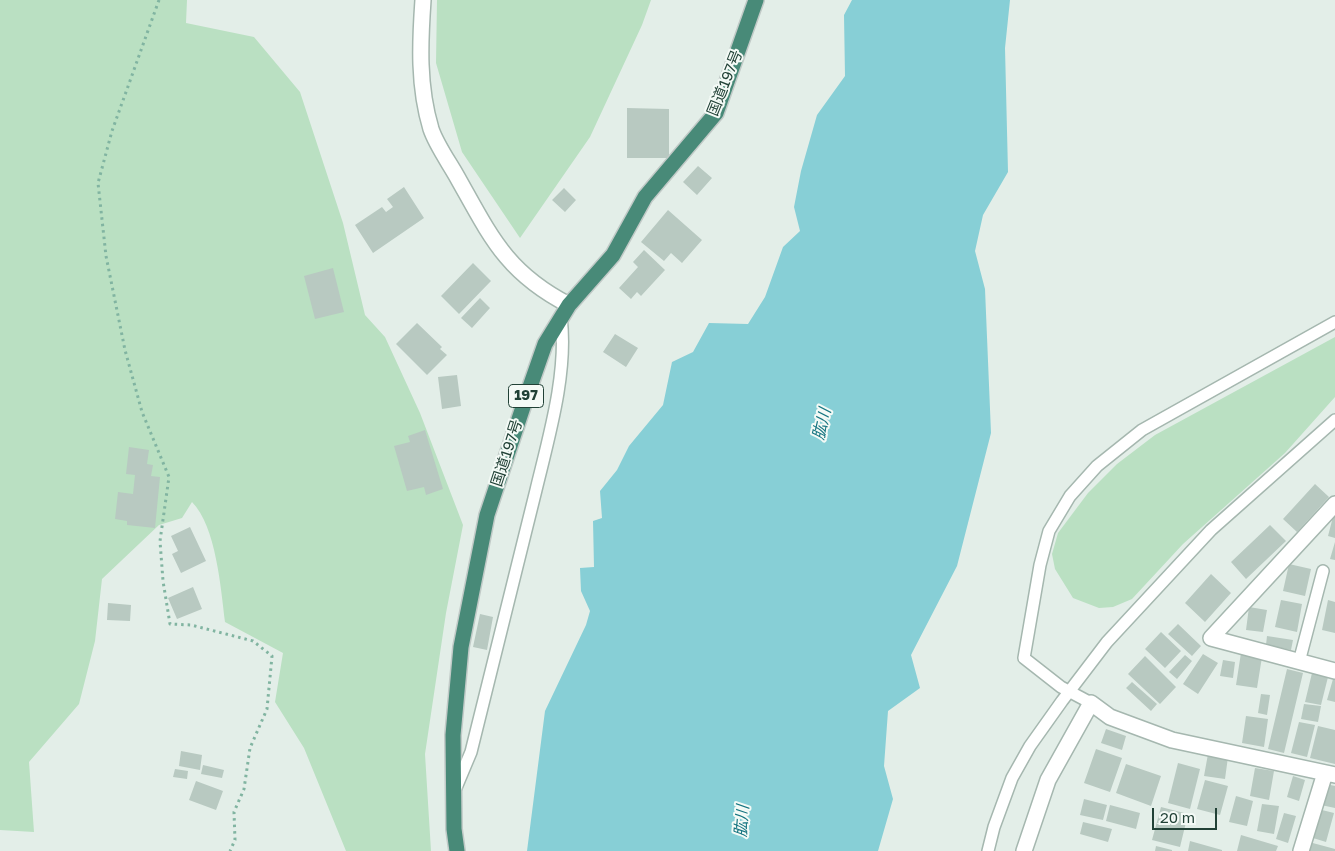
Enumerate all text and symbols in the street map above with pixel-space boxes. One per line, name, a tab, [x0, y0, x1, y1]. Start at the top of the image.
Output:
street label: 国道197号	[704, 48, 746, 118]
road number: 197	[508, 384, 544, 408]
water label: 肱川	[809, 406, 835, 442]
street label: 国道197号	[488, 417, 526, 489]
scale bar	[1155, 798, 1220, 830]
water label: 肱川	[731, 804, 753, 838]
text: 20 m	[1160, 808, 1195, 826]

